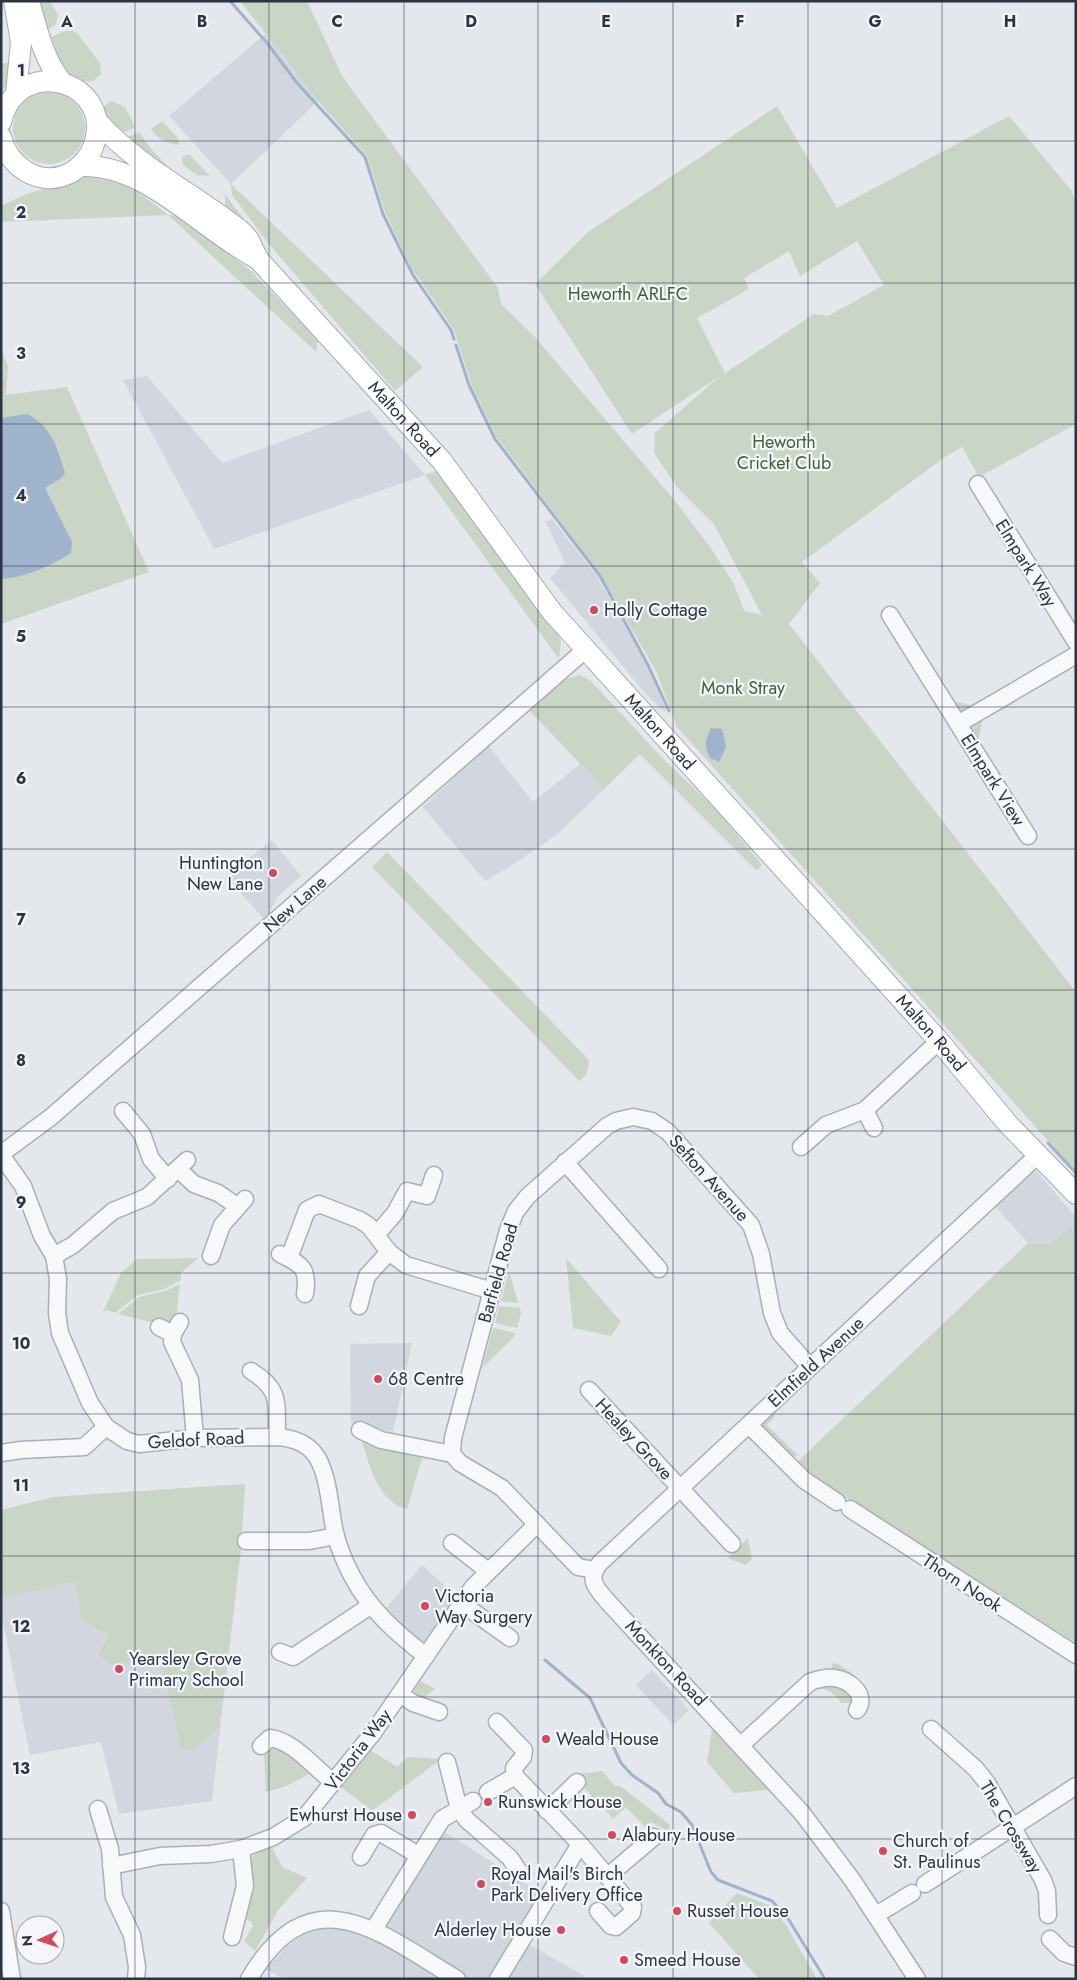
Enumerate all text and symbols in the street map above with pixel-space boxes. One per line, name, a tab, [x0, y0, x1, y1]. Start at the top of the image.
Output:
text: A	[60, 10, 73, 33]
text: B	[197, 10, 207, 33]
text: C	[331, 10, 343, 33]
text: D	[465, 10, 477, 33]
text: E	[601, 10, 611, 33]
text: F	[736, 10, 744, 33]
text: G	[868, 10, 882, 33]
text: H	[1004, 10, 1016, 33]
text: 1	[17, 59, 25, 82]
text: 2	[16, 201, 26, 224]
park label: Heworth ARLFC	[568, 281, 688, 307]
text: 3	[16, 342, 26, 365]
street label: Malton Road	[362, 375, 445, 463]
park label: Heworth Cricket Club	[737, 429, 831, 476]
text: 4	[15, 484, 27, 507]
street label: Elmpark Way	[989, 514, 1063, 612]
place label: Holly Cottage	[604, 597, 707, 623]
marker: Holly Cottage	[588, 604, 600, 616]
text: 5	[16, 625, 26, 648]
park label: Monk Stray	[701, 675, 785, 701]
street label: Malton Road	[618, 688, 702, 776]
street label: Elmpark View	[954, 729, 1032, 832]
text: 6	[16, 767, 26, 790]
place label: Huntington New Lane	[179, 850, 263, 897]
marker: Huntington New Lane	[267, 867, 279, 879]
street label: New Lane	[258, 869, 332, 939]
text: 7	[16, 908, 26, 931]
street label: Malton Road	[890, 988, 972, 1077]
text: 8	[16, 1049, 26, 1072]
street label: Sefton Avenue	[663, 1129, 755, 1227]
text: 9	[16, 1191, 26, 1214]
street label: Barfield Road	[471, 1220, 525, 1326]
street label: Elmfield Avenue	[762, 1311, 870, 1413]
text: 10	[12, 1332, 30, 1355]
place label: 68 Centre	[388, 1366, 464, 1392]
marker: 68 Centre	[372, 1373, 384, 1385]
street label: Healey Grove	[589, 1392, 679, 1486]
street label: Geldof Road	[147, 1424, 245, 1456]
text: 11	[13, 1474, 29, 1497]
street label: Thorn Nook	[917, 1548, 1007, 1619]
place label: Victoria Way Surgery	[435, 1583, 532, 1630]
marker: Victoria Way Surgery	[419, 1600, 431, 1612]
street label: Monkton Road	[619, 1614, 713, 1712]
text: 12	[12, 1615, 30, 1638]
place label: Yearsley Grove Primary School	[129, 1646, 244, 1693]
marker: Yearsley Grove Primary School	[113, 1663, 125, 1675]
street label: Victoria Way	[319, 1703, 398, 1796]
place label: Weald House	[556, 1726, 659, 1752]
marker: Weald House	[540, 1733, 552, 1745]
text: 13	[12, 1757, 30, 1780]
street label: The Crossway	[973, 1776, 1049, 1878]
place label: Runswick House	[498, 1789, 622, 1815]
marker: Runswick House	[482, 1796, 494, 1808]
place label: Ewhurst House	[289, 1802, 402, 1828]
marker: Ewhurst House	[406, 1809, 418, 1821]
place label: Alabury House	[622, 1822, 735, 1848]
place label: Church of St. Paulinus	[893, 1828, 980, 1875]
marker: Alabury House	[606, 1829, 618, 1841]
marker: Church of St. Paulinus	[877, 1845, 889, 1857]
place label: Royal Mail's Birch Park Delivery Office	[491, 1861, 643, 1908]
marker: Royal Mail's Birch Park Delivery Office	[475, 1878, 487, 1890]
place label: Russet House	[687, 1898, 789, 1924]
marker: Russet House	[671, 1905, 683, 1917]
north arrow	[15, 1915, 65, 1965]
place label: Alderley House	[434, 1917, 551, 1943]
marker: Alderley House	[555, 1924, 567, 1936]
text: N	[17, 1935, 37, 1947]
place label: Smeed House	[634, 1947, 741, 1973]
marker: Smeed House	[618, 1954, 630, 1966]

